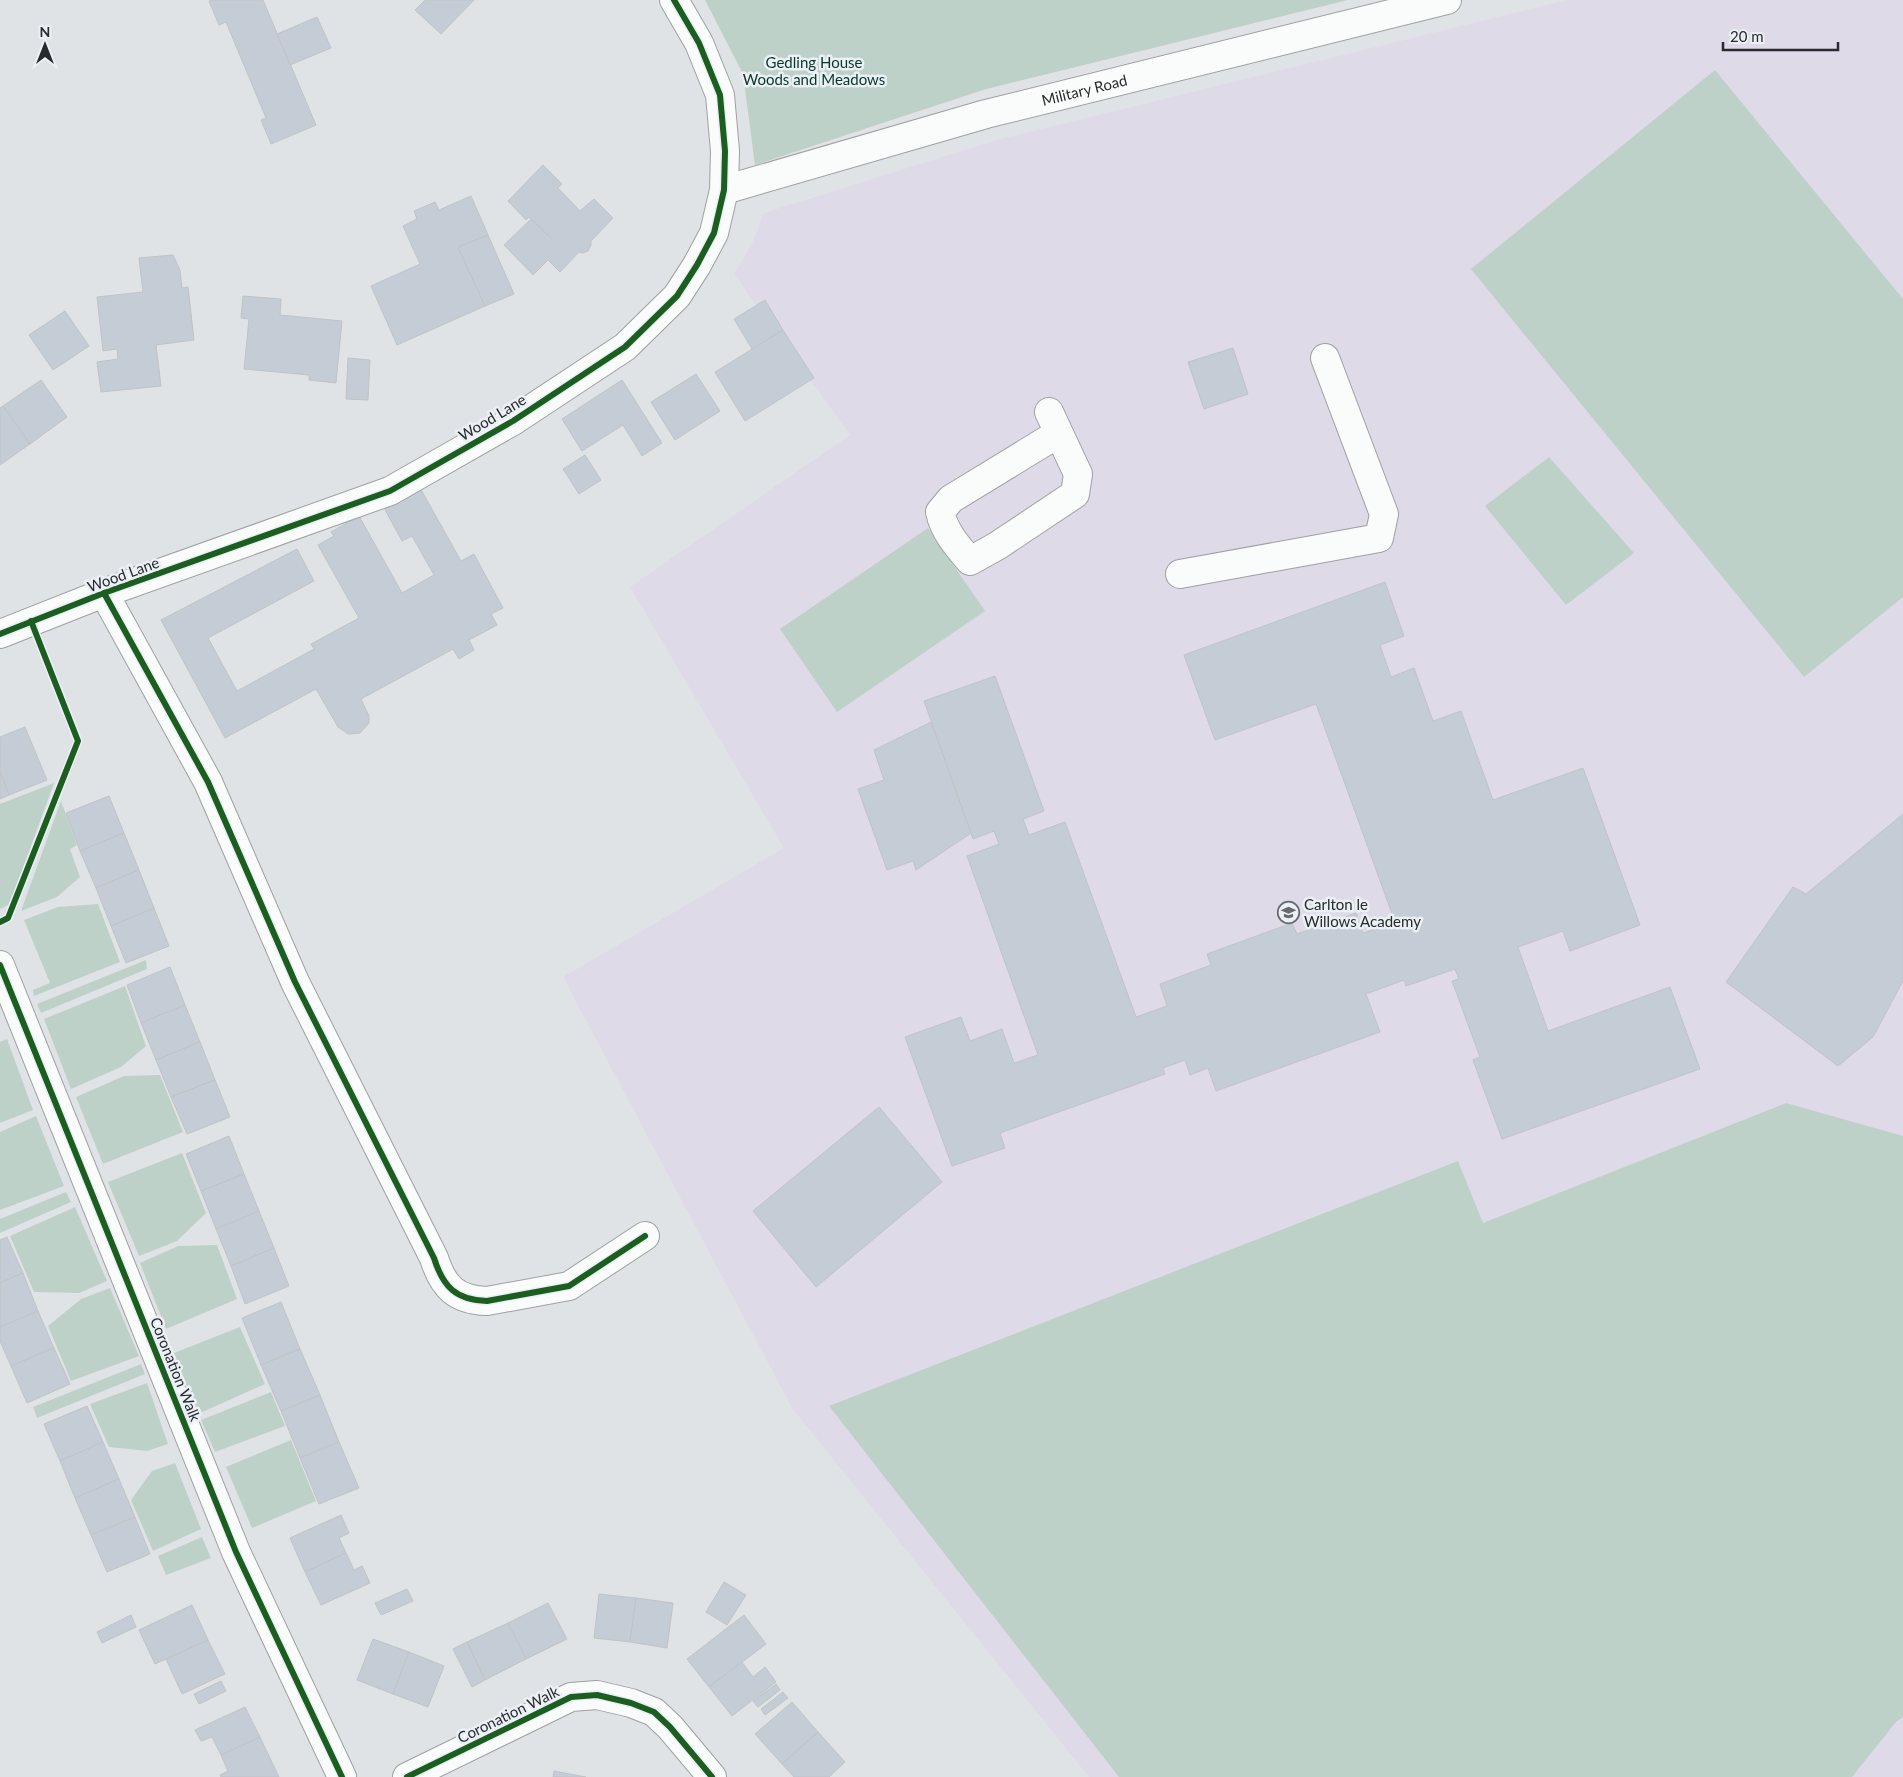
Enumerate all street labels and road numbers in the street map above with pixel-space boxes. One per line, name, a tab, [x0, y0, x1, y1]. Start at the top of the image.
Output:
street label: Military Road	[1040, 70, 1129, 109]
street label: Wood Lane	[455, 390, 529, 444]
street label: Wood Lane	[84, 553, 162, 595]
street label: Coronation Walk	[147, 1314, 205, 1424]
street label: Coronation Walk	[454, 1681, 562, 1746]

